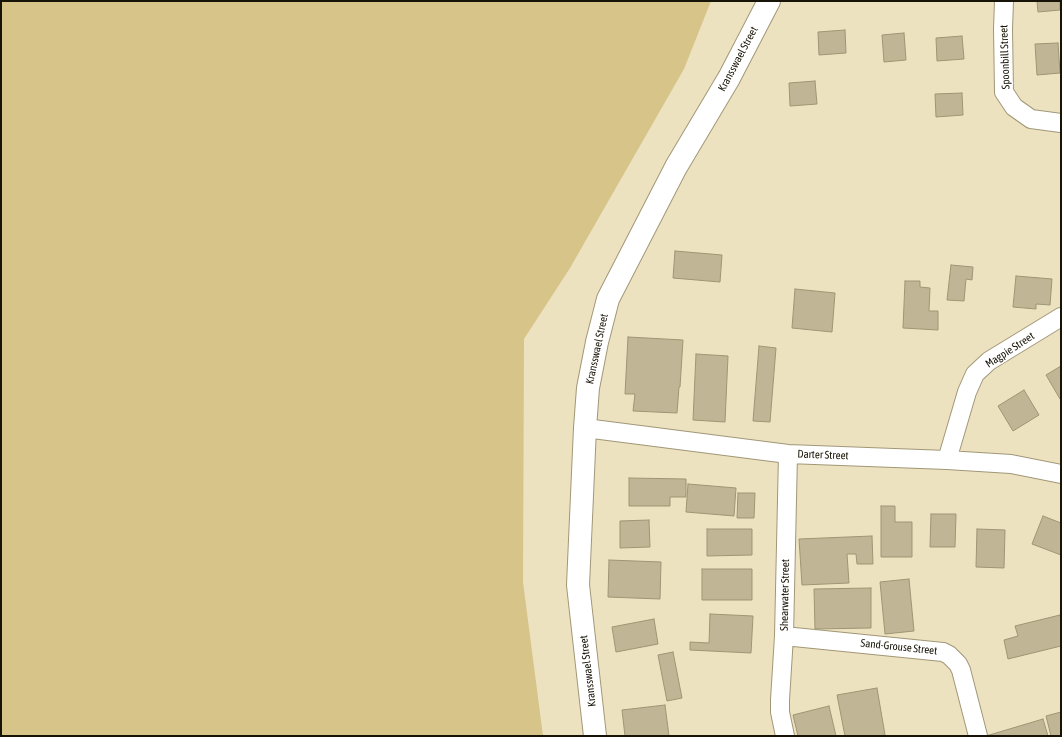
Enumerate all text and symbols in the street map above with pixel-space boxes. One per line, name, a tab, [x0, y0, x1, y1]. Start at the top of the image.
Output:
street label: Kransswael Street	[715, 24, 761, 94]
street label: Spoonbill Street	[997, 24, 1013, 90]
street label: Kransswael Street	[583, 313, 611, 385]
street label: Magpie Street	[983, 329, 1037, 371]
street label: Darter Street	[797, 448, 849, 462]
street label: Shearwater Street	[778, 559, 792, 631]
street label: Kransswael Street	[577, 635, 599, 707]
street label: Sand-Grouse Street	[860, 636, 938, 658]

